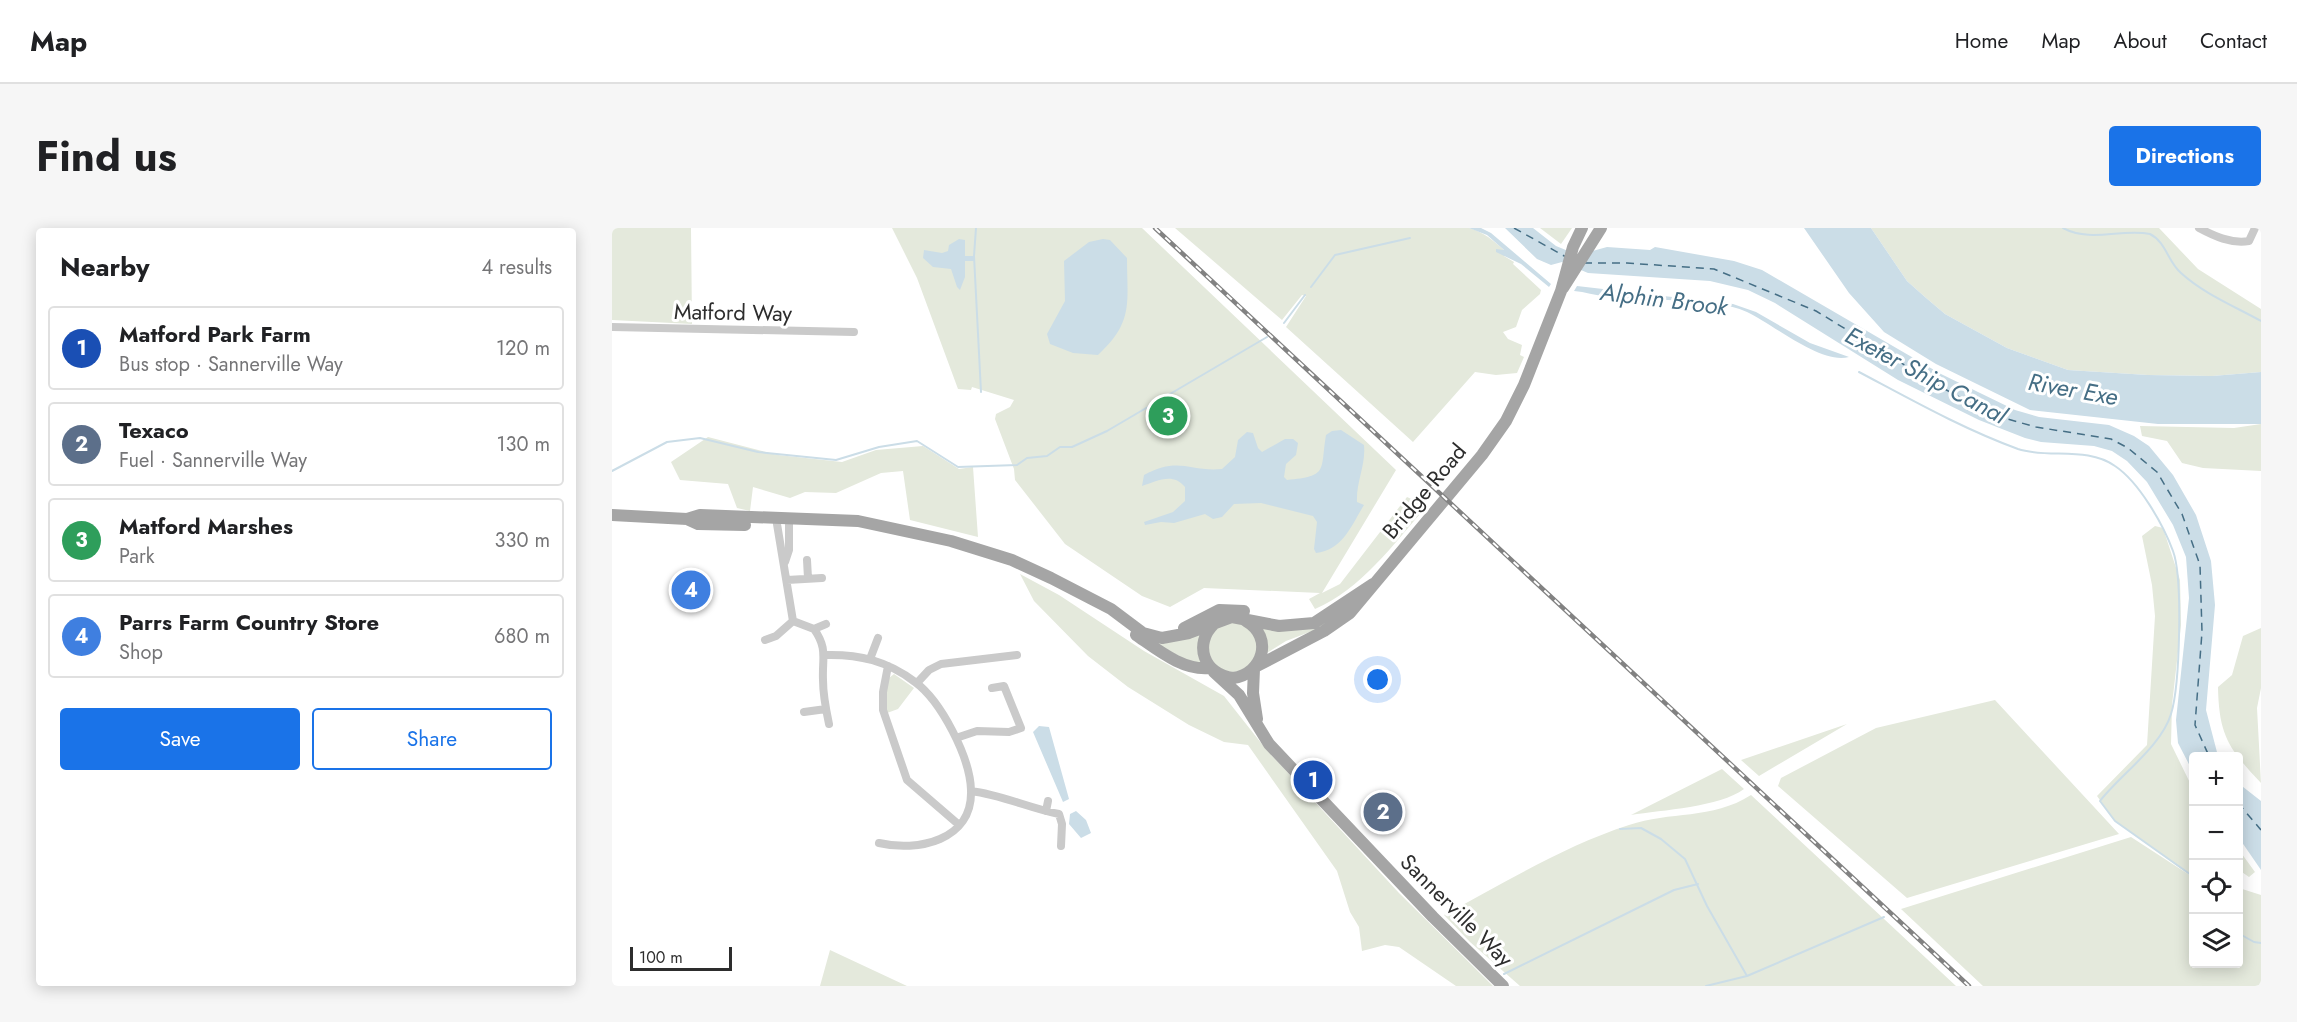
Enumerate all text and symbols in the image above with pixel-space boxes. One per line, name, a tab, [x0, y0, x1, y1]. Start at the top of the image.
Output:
text: Map	[30, 21, 87, 62]
text: Home	[1955, 26, 2008, 56]
text: Map	[2041, 26, 2081, 56]
text: About	[2114, 26, 2167, 56]
text: Contact	[2200, 26, 2267, 56]
text: Find us	[36, 126, 177, 187]
button: Directions	[2109, 126, 2261, 186]
text: Nearby	[60, 248, 149, 286]
text: 4 results	[481, 253, 552, 282]
water label: Alphin Brook	[1597, 274, 1731, 324]
street label: Matford Way	[674, 295, 793, 329]
text: Matford Park Farm	[119, 318, 311, 350]
water label: Exeter Ship Canal	[1839, 318, 2015, 433]
text: 1	[76, 334, 87, 363]
text: 120 m	[496, 334, 550, 363]
text: Bus stop · Sannerville Way	[119, 350, 343, 379]
water label: River Exe	[2025, 364, 2121, 414]
pin: 3	[1148, 394, 1188, 438]
text: Texaco	[119, 414, 189, 446]
text: 2	[75, 430, 88, 459]
text: 130 m	[496, 430, 550, 459]
street label: Bridge Road	[1374, 436, 1474, 546]
text: Fuel · Sannerville Way	[119, 446, 307, 475]
text: Matford Marshes	[119, 510, 293, 542]
text: 3	[75, 526, 88, 555]
text: 330 m	[495, 526, 550, 555]
text: Park	[119, 542, 155, 571]
pin: 4	[672, 568, 710, 613]
text: Parrs Farm Country Store	[119, 606, 379, 638]
text: 4	[75, 622, 88, 651]
text: 680 m	[494, 622, 550, 651]
text: Shop	[119, 638, 163, 667]
your location	[1363, 665, 1392, 694]
button: Save	[60, 708, 300, 770]
button: Share	[312, 708, 552, 770]
map controls	[2189, 752, 2243, 968]
button: +	[2189, 752, 2243, 806]
pin: 1	[1294, 758, 1332, 802]
pin: 2	[1364, 790, 1402, 834]
button: −	[2189, 806, 2243, 860]
street label: Sannerville Way	[1393, 846, 1521, 974]
button: locate	[2189, 860, 2243, 914]
button: layers	[2189, 914, 2243, 968]
scale bar	[630, 944, 732, 972]
text: 100 m	[639, 946, 683, 969]

